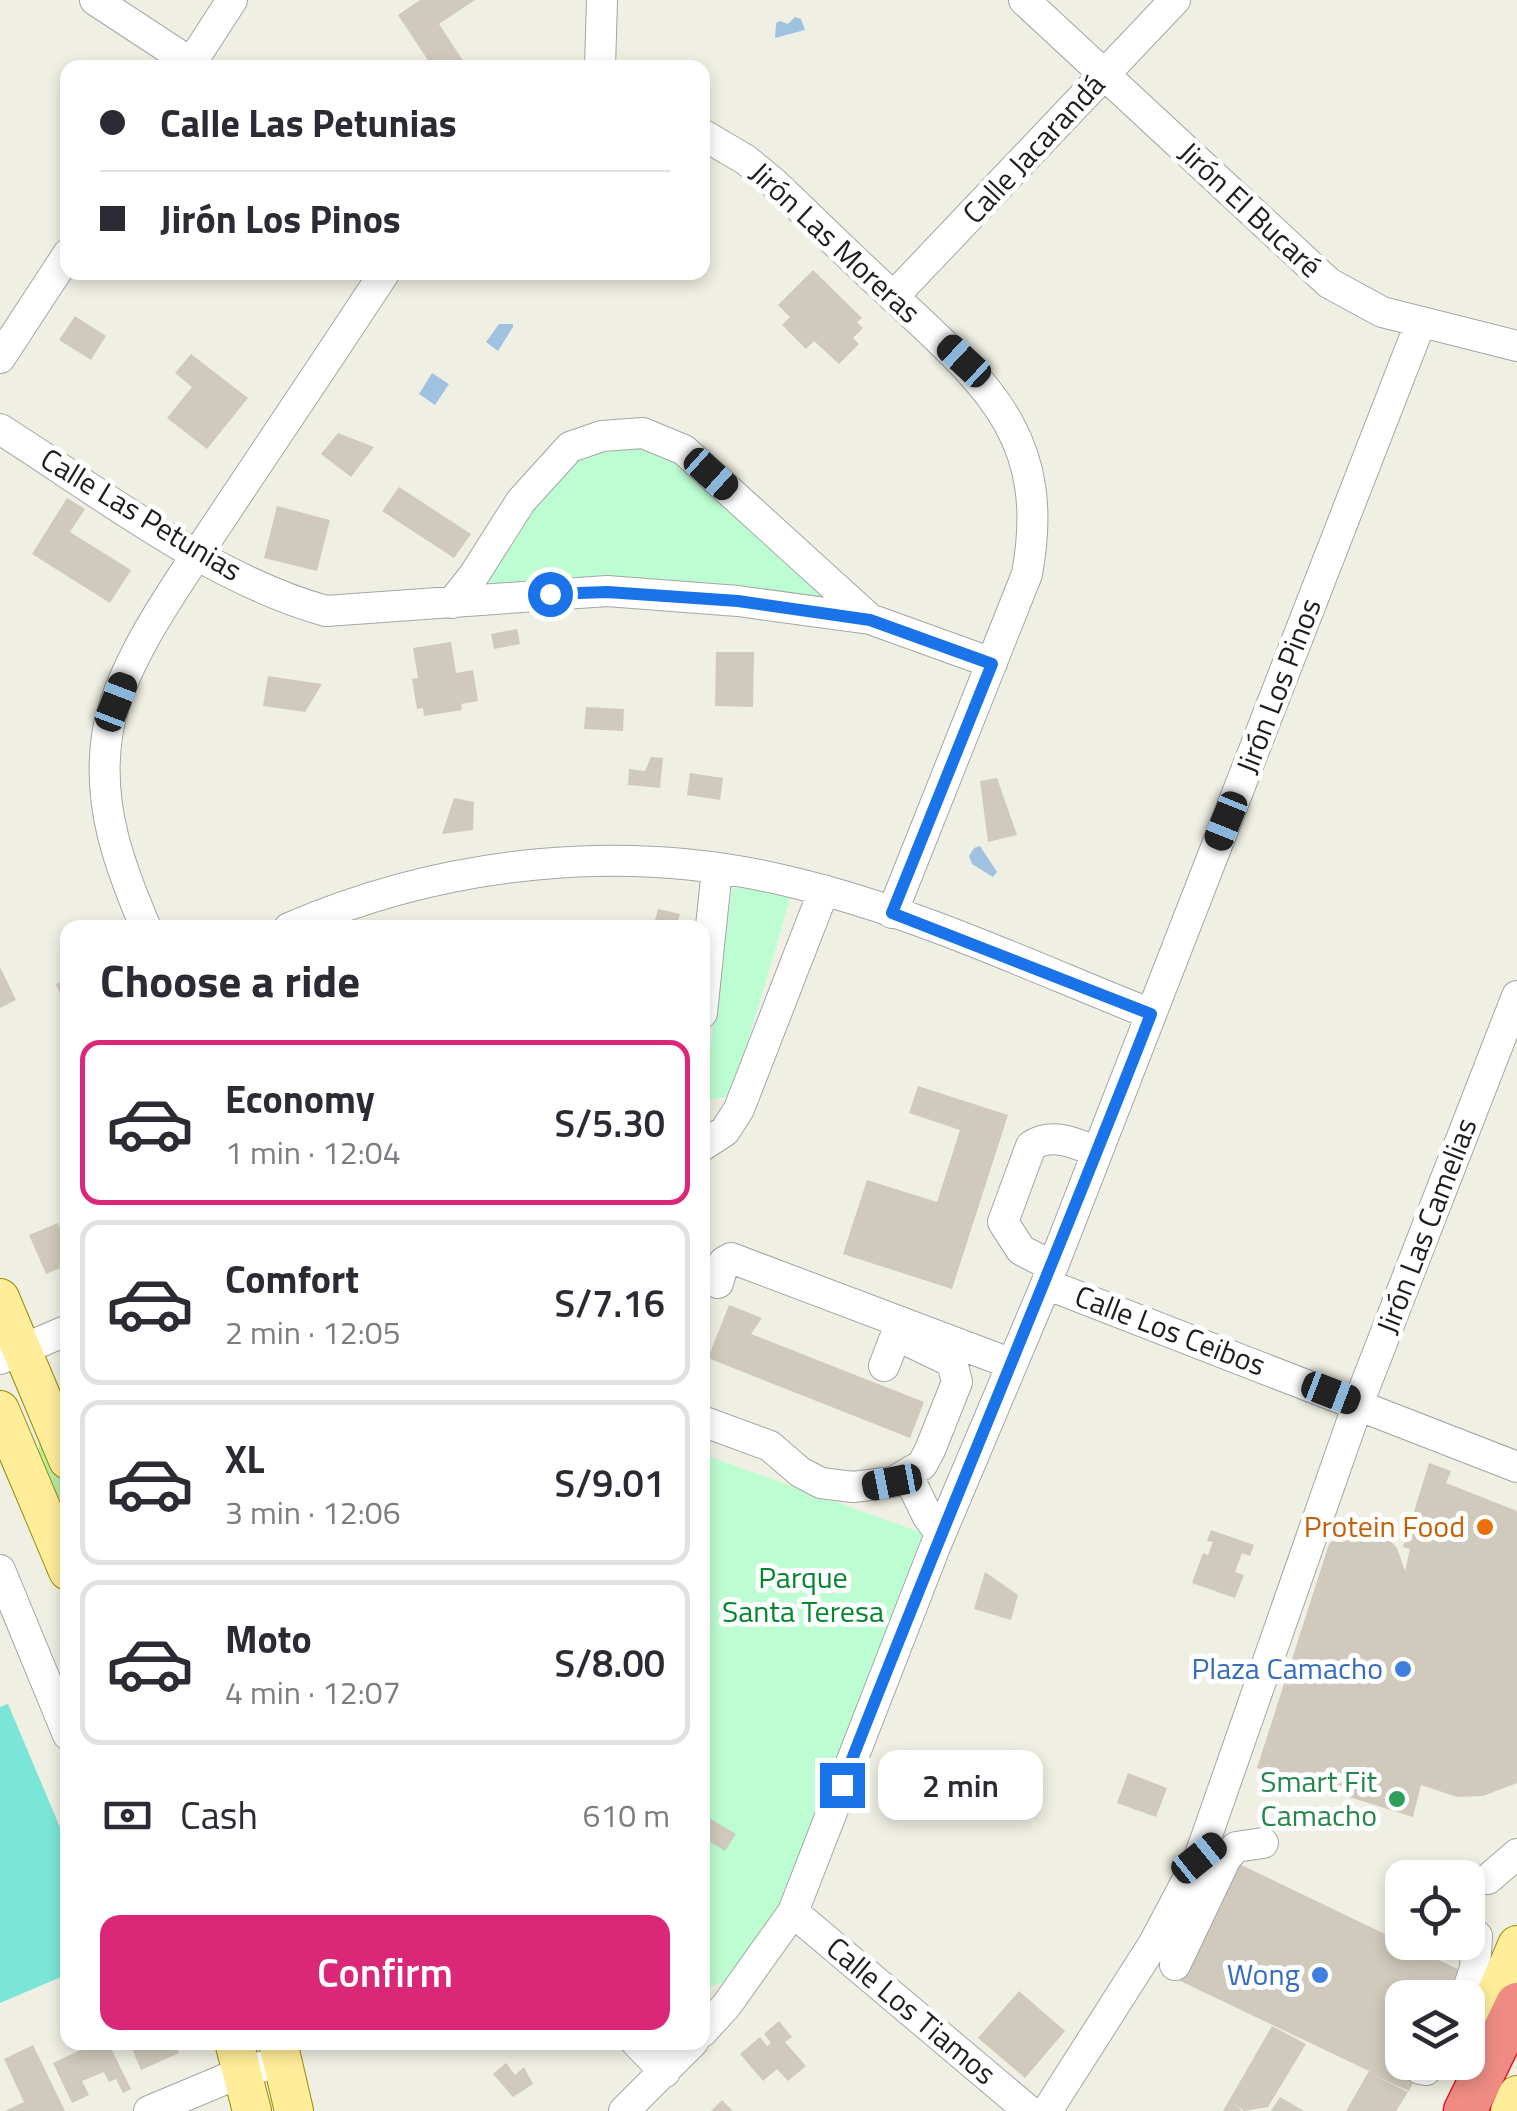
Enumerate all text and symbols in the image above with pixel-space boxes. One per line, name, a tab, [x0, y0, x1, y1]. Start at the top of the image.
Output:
street label: Calle Jacarandá	[951, 63, 1115, 234]
text: Calle Las Petunias	[160, 94, 457, 152]
street label: Jirón El Bucaré	[1169, 130, 1333, 288]
street label: Jirón Las Moreras	[740, 151, 932, 334]
text: Jirón Los Pinos	[160, 190, 401, 248]
car	[932, 330, 996, 392]
street label: Calle Las Petunias	[32, 436, 251, 593]
car	[679, 443, 743, 505]
route start	[528, 572, 573, 617]
street label: Jirón Los Pinos	[1223, 591, 1333, 780]
car	[91, 669, 141, 735]
car	[1201, 788, 1251, 854]
text: Choose a ride	[100, 946, 360, 1014]
text: Economy	[225, 1070, 375, 1128]
icon: car	[105, 1078, 195, 1168]
text: S/5.30	[555, 1094, 665, 1152]
street label: Jirón Las Camelias	[1364, 1111, 1488, 1340]
text: 1 min · 12:04	[225, 1128, 401, 1176]
text: Comfort	[225, 1250, 359, 1308]
icon: car	[105, 1258, 195, 1348]
street label: Calle Los Ceibos	[1068, 1273, 1272, 1388]
text: S/7.16	[555, 1274, 665, 1332]
text: 2 min · 12:05	[225, 1308, 401, 1356]
car	[1298, 1368, 1364, 1418]
text: XL	[225, 1430, 265, 1488]
icon: car	[105, 1438, 195, 1528]
text: S/9.01	[555, 1454, 665, 1512]
car	[860, 1462, 924, 1502]
text: 3 min · 12:06	[225, 1488, 401, 1536]
place label: Protein Food	[1304, 1503, 1465, 1549]
marker: Protein Food	[1474, 1516, 1496, 1538]
park label: Parque Santa Teresa	[722, 1554, 884, 1634]
text: Moto	[225, 1610, 312, 1668]
icon: car	[105, 1618, 195, 1708]
text: S/8.00	[555, 1634, 665, 1692]
place label: Plaza Camacho	[1191, 1645, 1383, 1691]
marker: Plaza Camacho	[1392, 1658, 1414, 1680]
text: 4 min · 12:07	[225, 1668, 401, 1716]
callout: 2 min	[877, 1750, 1042, 1820]
place label: Smart Fit Camacho	[1260, 1758, 1377, 1838]
text: 2 min	[922, 1761, 999, 1809]
route end	[820, 1763, 865, 1808]
text: Cash	[180, 1786, 258, 1844]
icon: cash	[100, 1788, 155, 1843]
marker: Smart Fit Camacho	[1386, 1788, 1408, 1810]
text: 610 m	[582, 1791, 670, 1839]
car	[1166, 1827, 1232, 1889]
map controls	[1385, 1860, 1485, 2080]
button: locate	[1385, 1860, 1485, 1960]
button: Confirm	[100, 1915, 670, 2030]
street label: Calle Los Tiamos	[816, 1925, 1007, 2095]
place label: Wong	[1227, 1951, 1300, 1997]
marker: Wong	[1309, 1964, 1331, 1986]
button: layers	[1385, 1980, 1485, 2080]

